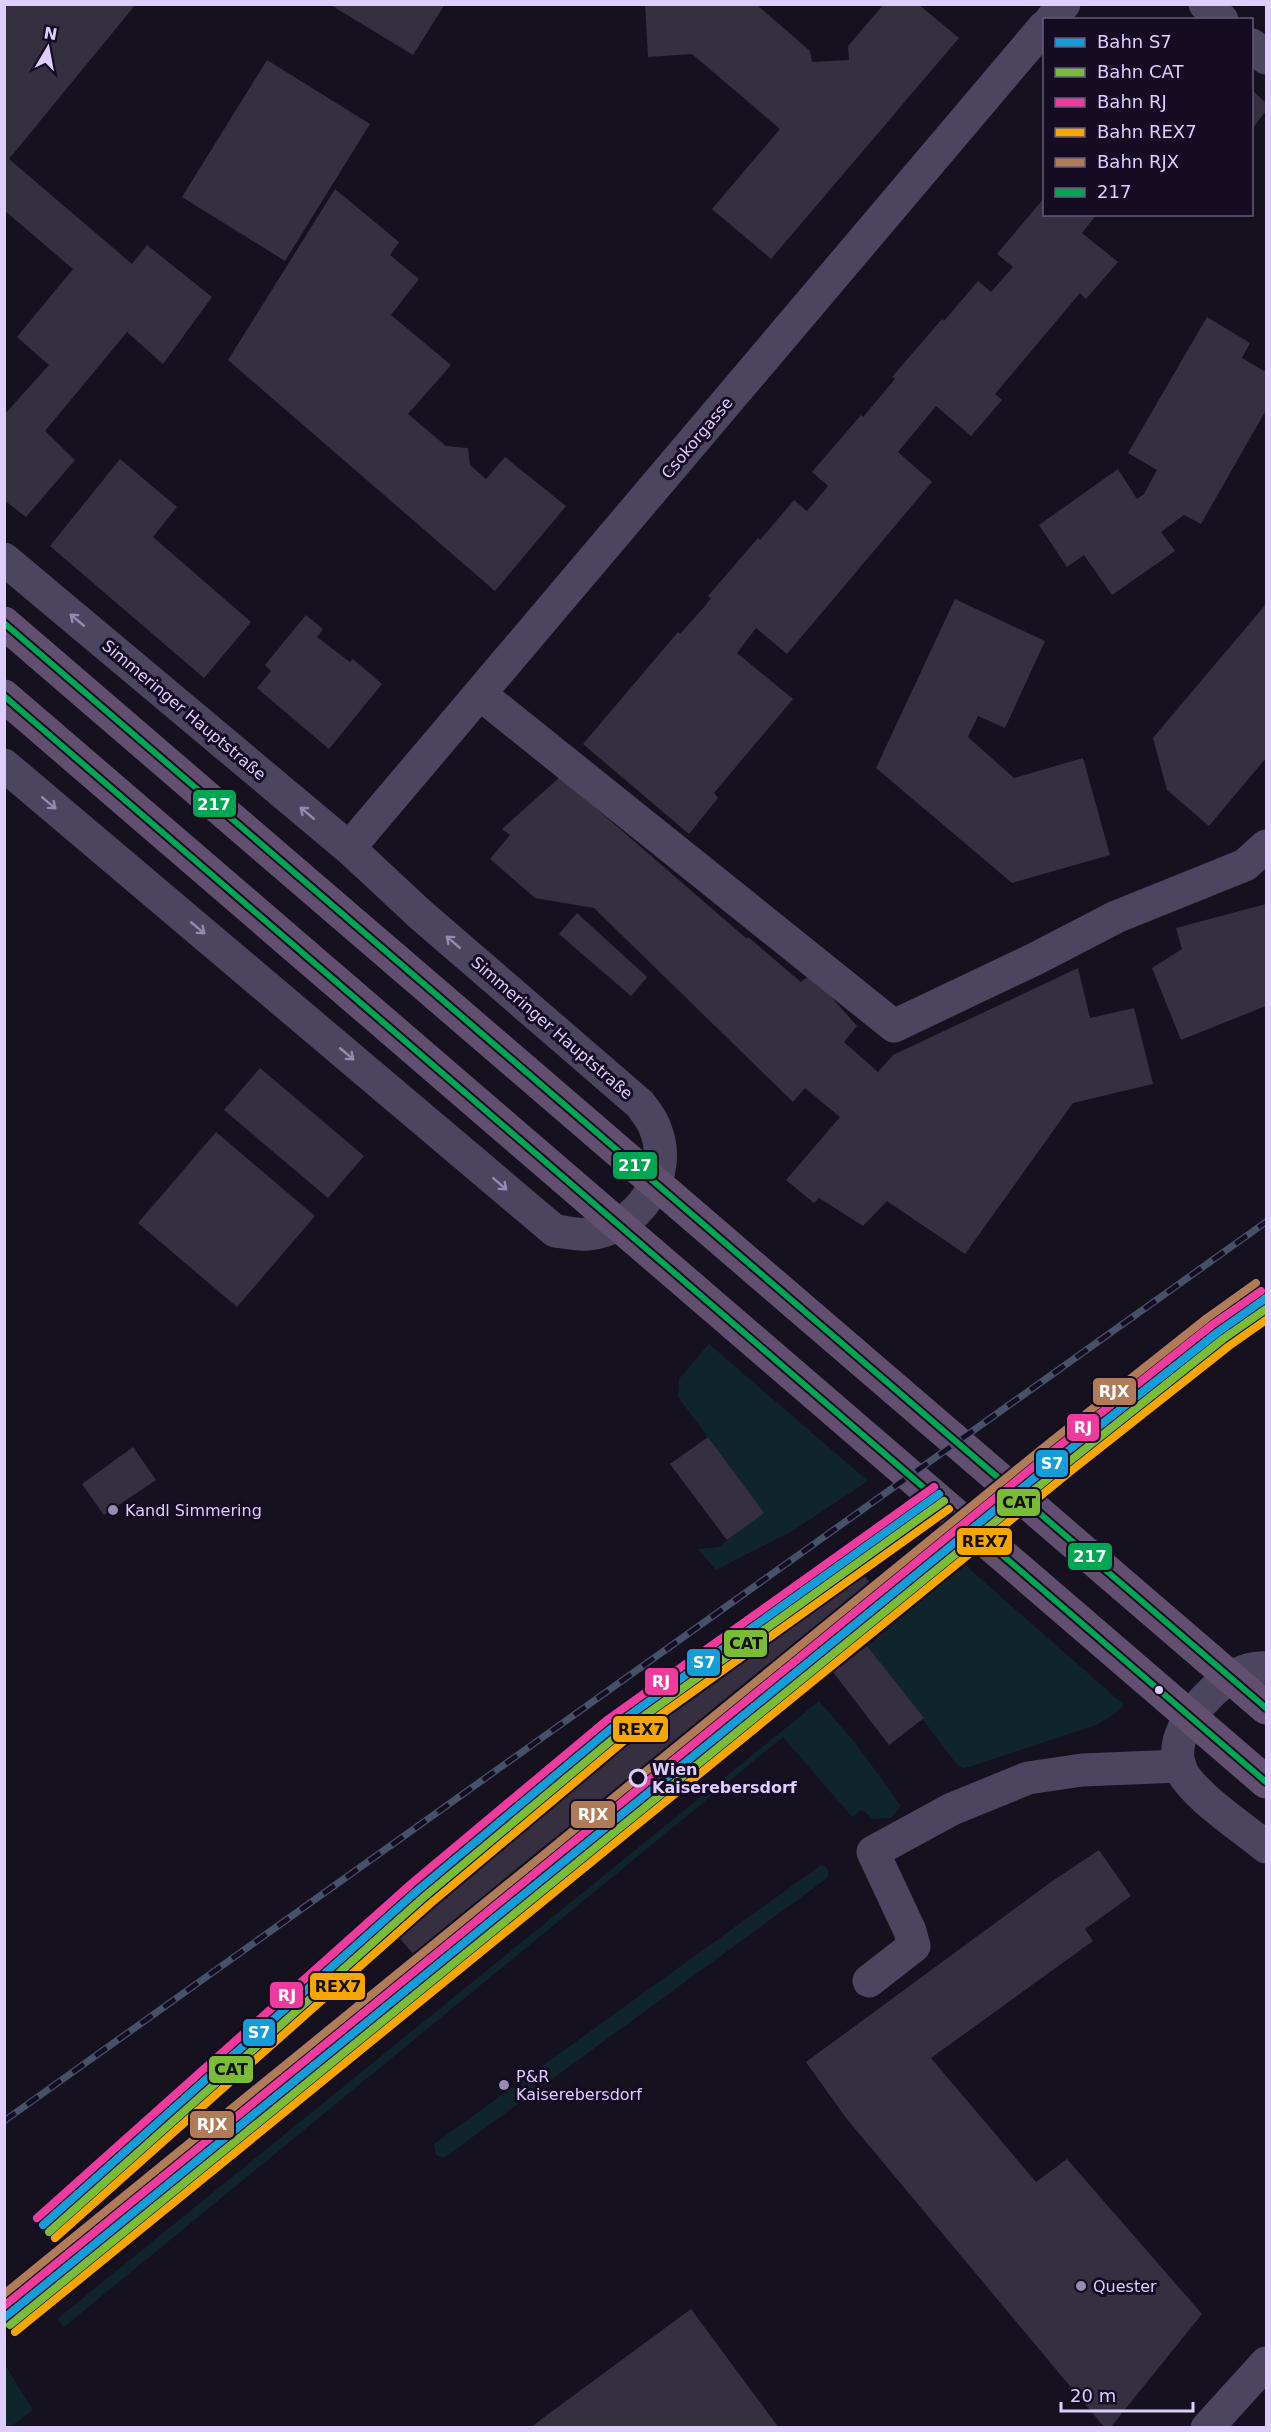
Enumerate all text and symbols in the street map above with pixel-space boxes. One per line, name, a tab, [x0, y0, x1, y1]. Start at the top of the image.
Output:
north arrow	[18, 18, 78, 78]
legend	[1043, 18, 1253, 216]
text: N	[42, 23, 59, 44]
text: Bahn S7	[1097, 31, 1172, 52]
text: Bahn CAT	[1097, 61, 1184, 82]
text: Bahn RJ	[1097, 91, 1167, 112]
text: Bahn REX7	[1097, 121, 1197, 142]
text: Bahn RJX	[1097, 151, 1179, 172]
text: 217	[1097, 181, 1131, 202]
street label: Csokorgasse	[657, 393, 737, 483]
one-way arrow	[70, 613, 85, 627]
street label: Simmeringer Hauptstraße	[98, 636, 270, 784]
line badge: 217	[192, 789, 237, 818]
text: 217	[197, 795, 231, 814]
one-way arrow	[41, 796, 57, 809]
one-way arrow	[299, 807, 315, 820]
one-way arrow	[190, 921, 205, 935]
one-way arrow	[446, 935, 461, 949]
street label: Simmeringer Hauptstraße	[467, 953, 637, 1103]
one-way arrow	[339, 1047, 354, 1061]
line badge: 217	[612, 1151, 658, 1180]
text: 217	[618, 1156, 652, 1175]
one-way arrow	[492, 1177, 507, 1191]
line badge: RJX	[1092, 1377, 1137, 1406]
text: RJX	[1099, 1382, 1130, 1401]
line badge: RJ	[1066, 1413, 1100, 1442]
text: RJ	[1074, 1418, 1092, 1437]
line badge: S7	[1035, 1449, 1069, 1478]
text: S7	[1041, 1454, 1063, 1473]
line badge: CAT	[996, 1488, 1041, 1517]
text: CAT	[1002, 1493, 1036, 1512]
place label: Kandl Simmering	[125, 1501, 262, 1520]
marker: Kandl Simmering	[106, 1503, 120, 1517]
line badge: REX7	[956, 1527, 1013, 1556]
text: REX7	[962, 1532, 1008, 1551]
line badge: 217	[1067, 1542, 1113, 1571]
text: 217	[1073, 1547, 1107, 1566]
line badge: CAT	[723, 1629, 768, 1658]
text: CAT	[729, 1634, 763, 1653]
line badge: S7	[686, 1648, 721, 1677]
text: S7	[693, 1653, 715, 1672]
line badge: RJ	[644, 1667, 679, 1696]
text: RJ	[652, 1672, 670, 1691]
unlabelled marker	[1153, 1684, 1165, 1696]
line badge: REX7	[612, 1715, 669, 1743]
text: REX7	[618, 1720, 664, 1739]
place label: Wien Kaiserebersdorf	[652, 1760, 798, 1797]
marker: Wien Kaiserebersdorf	[629, 1769, 647, 1787]
line badge: RJX	[570, 1800, 616, 1829]
text: RJX	[578, 1805, 609, 1824]
line badge: REX7	[309, 1972, 366, 2001]
text: REX7	[315, 1977, 361, 1996]
line badge: RJ	[269, 1981, 304, 2009]
text: RJ	[278, 1986, 296, 2005]
line badge: S7	[242, 2018, 276, 2047]
text: S7	[248, 2023, 270, 2042]
line badge: CAT	[208, 2055, 254, 2084]
text: CAT	[214, 2060, 248, 2079]
place label: P&R Kaiserebersdorf	[516, 2067, 642, 2104]
marker: P&R Kaiserebersdorf	[497, 2078, 511, 2092]
line badge: RJX	[189, 2110, 235, 2139]
text: RJX	[197, 2115, 228, 2134]
place label: Quester	[1093, 2277, 1157, 2296]
marker: Quester	[1074, 2279, 1088, 2293]
scale bar	[1061, 2375, 1193, 2413]
text: 20 m	[1070, 2385, 1116, 2406]

